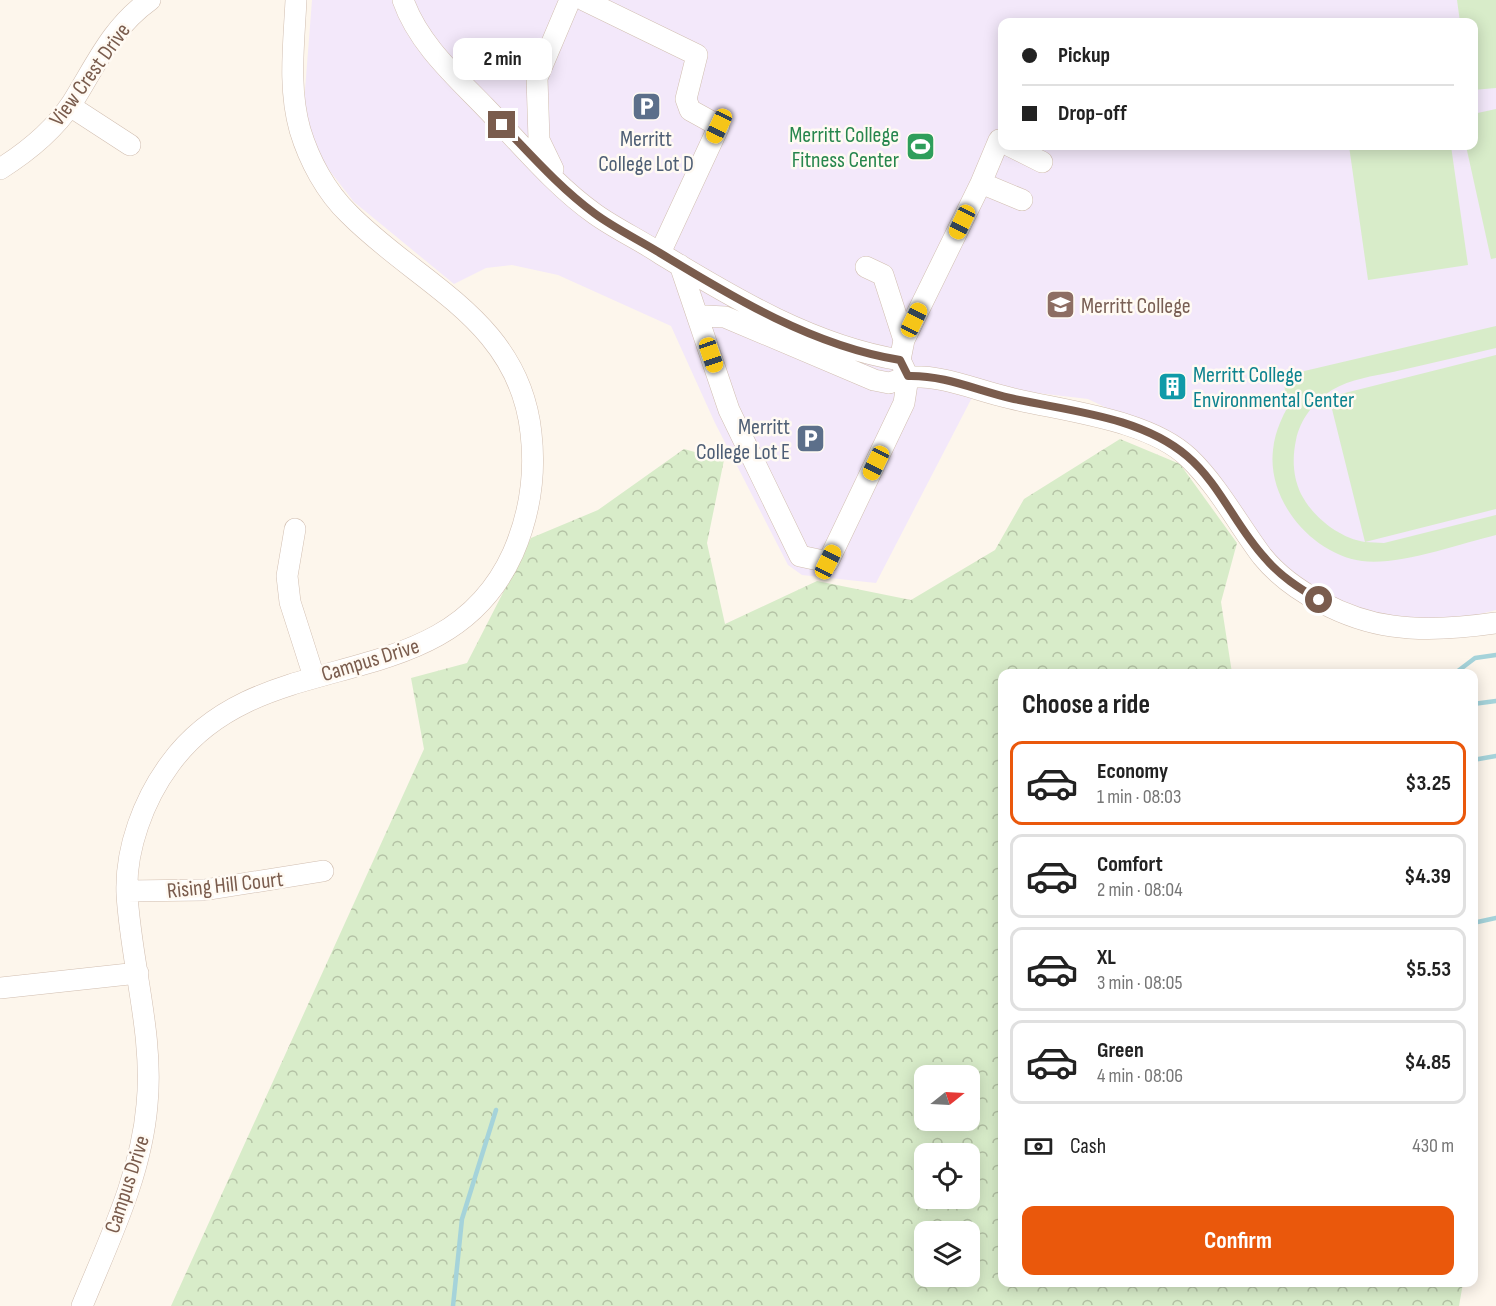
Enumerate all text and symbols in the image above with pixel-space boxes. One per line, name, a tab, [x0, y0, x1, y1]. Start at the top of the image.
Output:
street label: View Crest Drive	[44, 18, 137, 132]
callout: 2 min	[452, 38, 552, 80]
text: Pickup	[1058, 42, 1110, 69]
text: 2 min	[483, 47, 522, 71]
parking icon: Merritt College Lot D	[630, 90, 662, 122]
text: Drop-off	[1058, 100, 1127, 127]
car	[703, 106, 735, 146]
route end	[488, 111, 515, 138]
place label: Merritt College Fitness Center	[789, 122, 899, 174]
place label: Merritt College Lot D	[598, 126, 694, 178]
sports icon: Merritt College Fitness Center	[904, 131, 936, 163]
car	[946, 202, 978, 242]
school or university icon: Merritt College	[1044, 289, 1076, 321]
place label: Merritt College	[1081, 293, 1191, 320]
car	[898, 300, 930, 340]
car	[697, 335, 725, 375]
place label: Merritt College Environmental Center	[1193, 362, 1354, 414]
building icon: Merritt College Environmental Center	[1156, 371, 1188, 403]
place label: Merritt College Lot E	[696, 414, 790, 466]
parking icon: Merritt College Lot E	[795, 423, 827, 455]
car	[860, 443, 892, 483]
car	[812, 542, 844, 582]
route start	[1305, 586, 1332, 613]
street label: Campus Drive	[318, 633, 423, 688]
text: Choose a ride	[1022, 689, 1150, 721]
icon: car	[1025, 756, 1079, 810]
text: Economy	[1097, 758, 1168, 785]
text: $3.25	[1405, 770, 1451, 797]
text: 1 min · 08:03	[1097, 785, 1181, 809]
icon: car	[1025, 849, 1079, 903]
text: Comfort	[1097, 851, 1163, 878]
text: $4.39	[1404, 863, 1451, 890]
street label: Rising Hill Court	[166, 866, 285, 905]
text: 2 min · 08:04	[1097, 878, 1183, 902]
icon: car	[1025, 942, 1079, 996]
text: XL	[1097, 944, 1116, 971]
text: $5.53	[1406, 956, 1451, 983]
text: 3 min · 08:05	[1097, 971, 1182, 995]
icon: car	[1025, 1035, 1079, 1089]
text: Green	[1097, 1037, 1144, 1064]
text: $4.85	[1404, 1049, 1451, 1076]
text: 4 min · 08:06	[1097, 1064, 1183, 1088]
north arrow	[914, 1065, 980, 1131]
map controls	[914, 1065, 980, 1287]
icon: cash	[1022, 1130, 1055, 1163]
street label: Campus Drive	[99, 1132, 156, 1237]
text: Cash	[1070, 1133, 1106, 1160]
text: 430 m	[1412, 1134, 1454, 1158]
button: locate	[914, 1143, 980, 1209]
button: Confirm	[1022, 1206, 1454, 1275]
button: layers	[914, 1221, 980, 1287]

